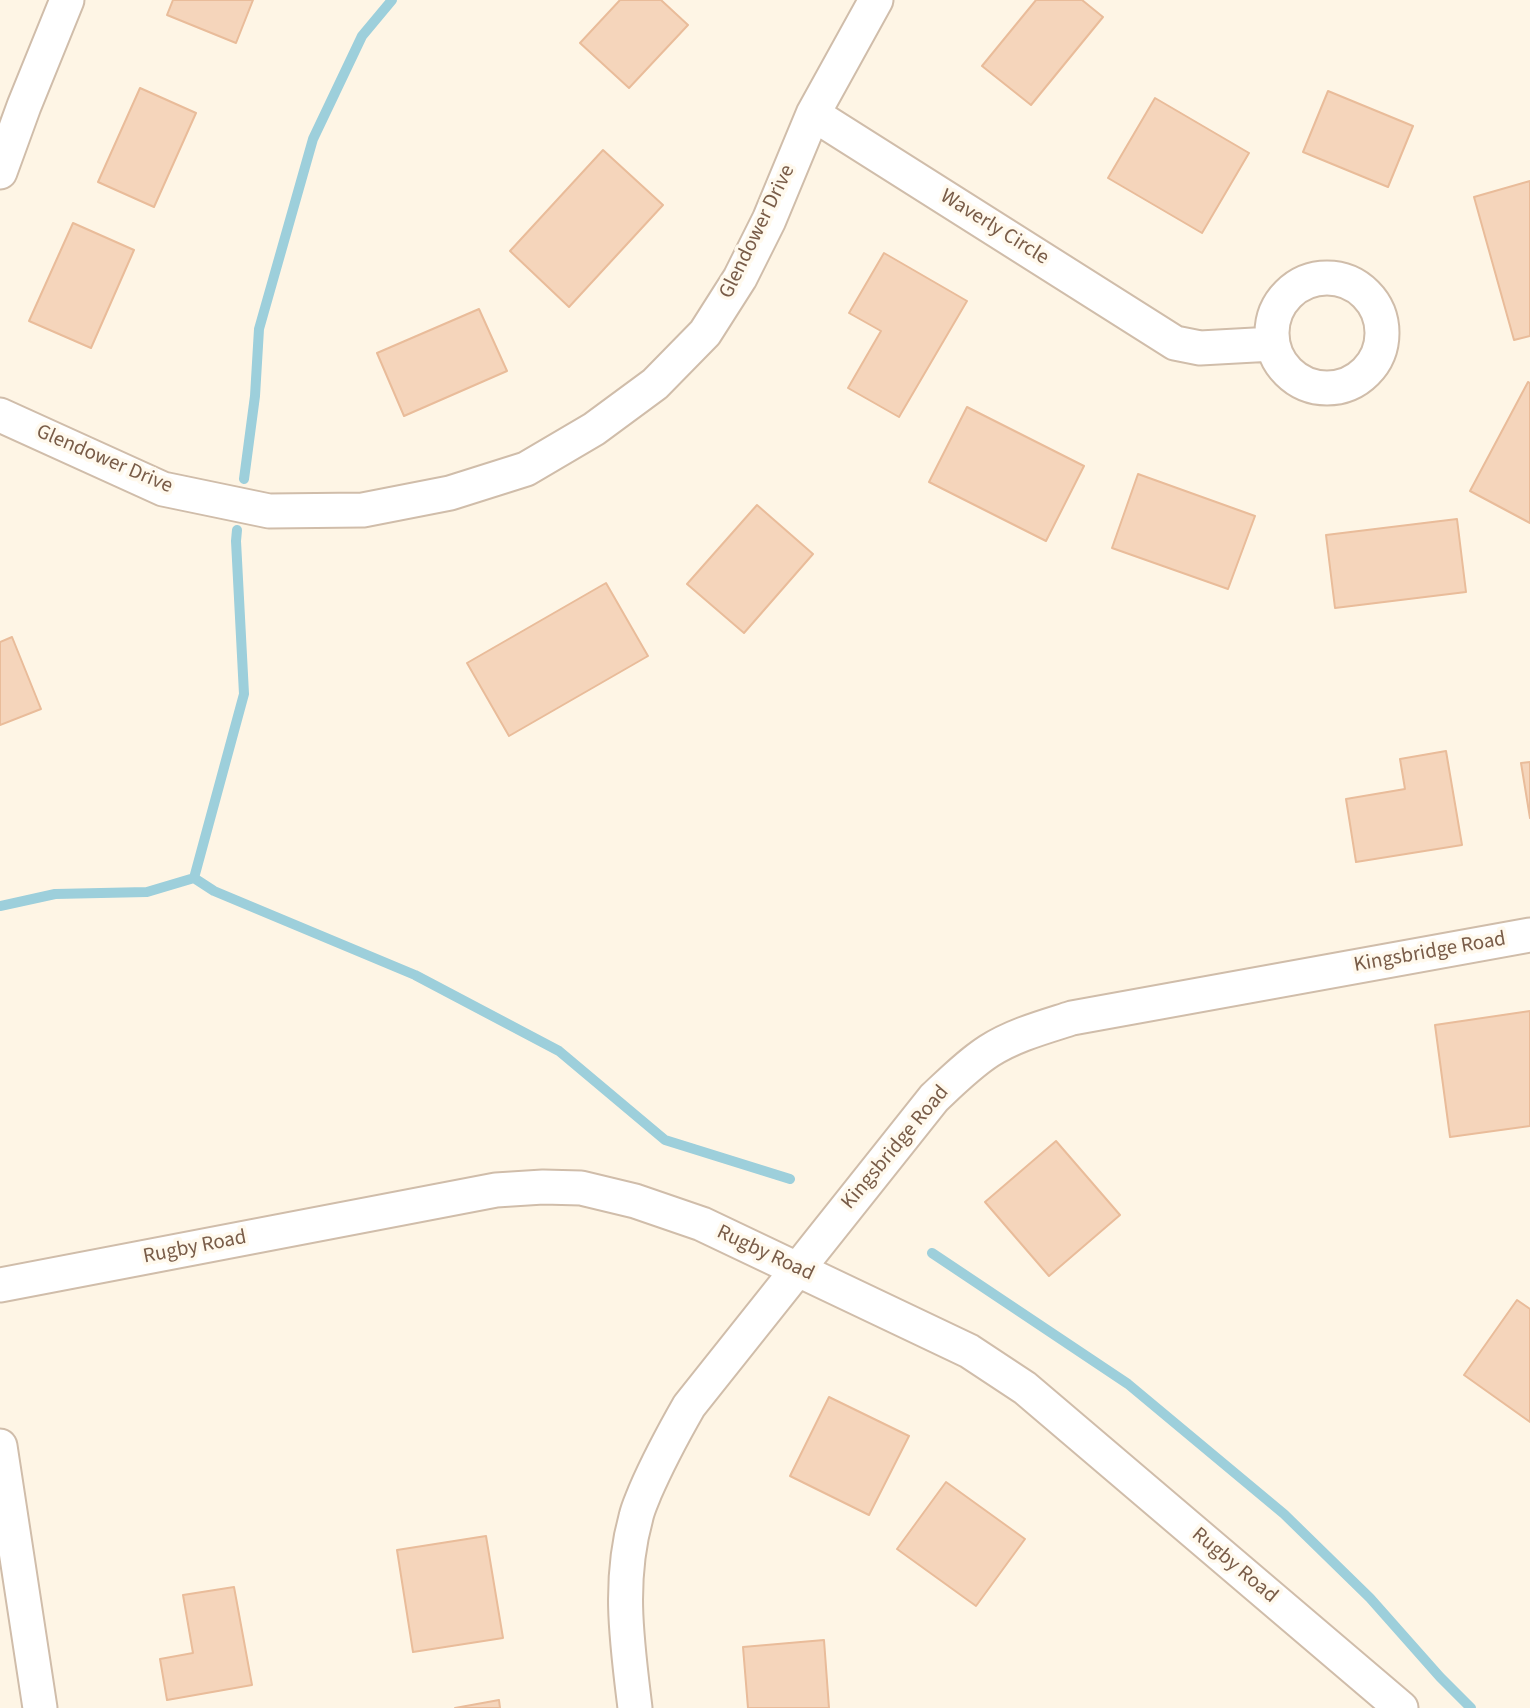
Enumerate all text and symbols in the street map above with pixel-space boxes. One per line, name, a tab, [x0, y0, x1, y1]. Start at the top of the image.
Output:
street label: Glendower Drive	[715, 161, 801, 303]
street label: Waverly Circle	[935, 185, 1053, 271]
street label: Glendower Drive	[32, 420, 176, 500]
street label: Kingsbridge Road	[1352, 927, 1508, 979]
street label: Kingsbridge Road	[837, 1081, 955, 1215]
street label: Rugby Road	[712, 1220, 818, 1288]
street label: Rugby Road	[141, 1226, 249, 1270]
street label: Rugby Road	[1186, 1523, 1282, 1609]

